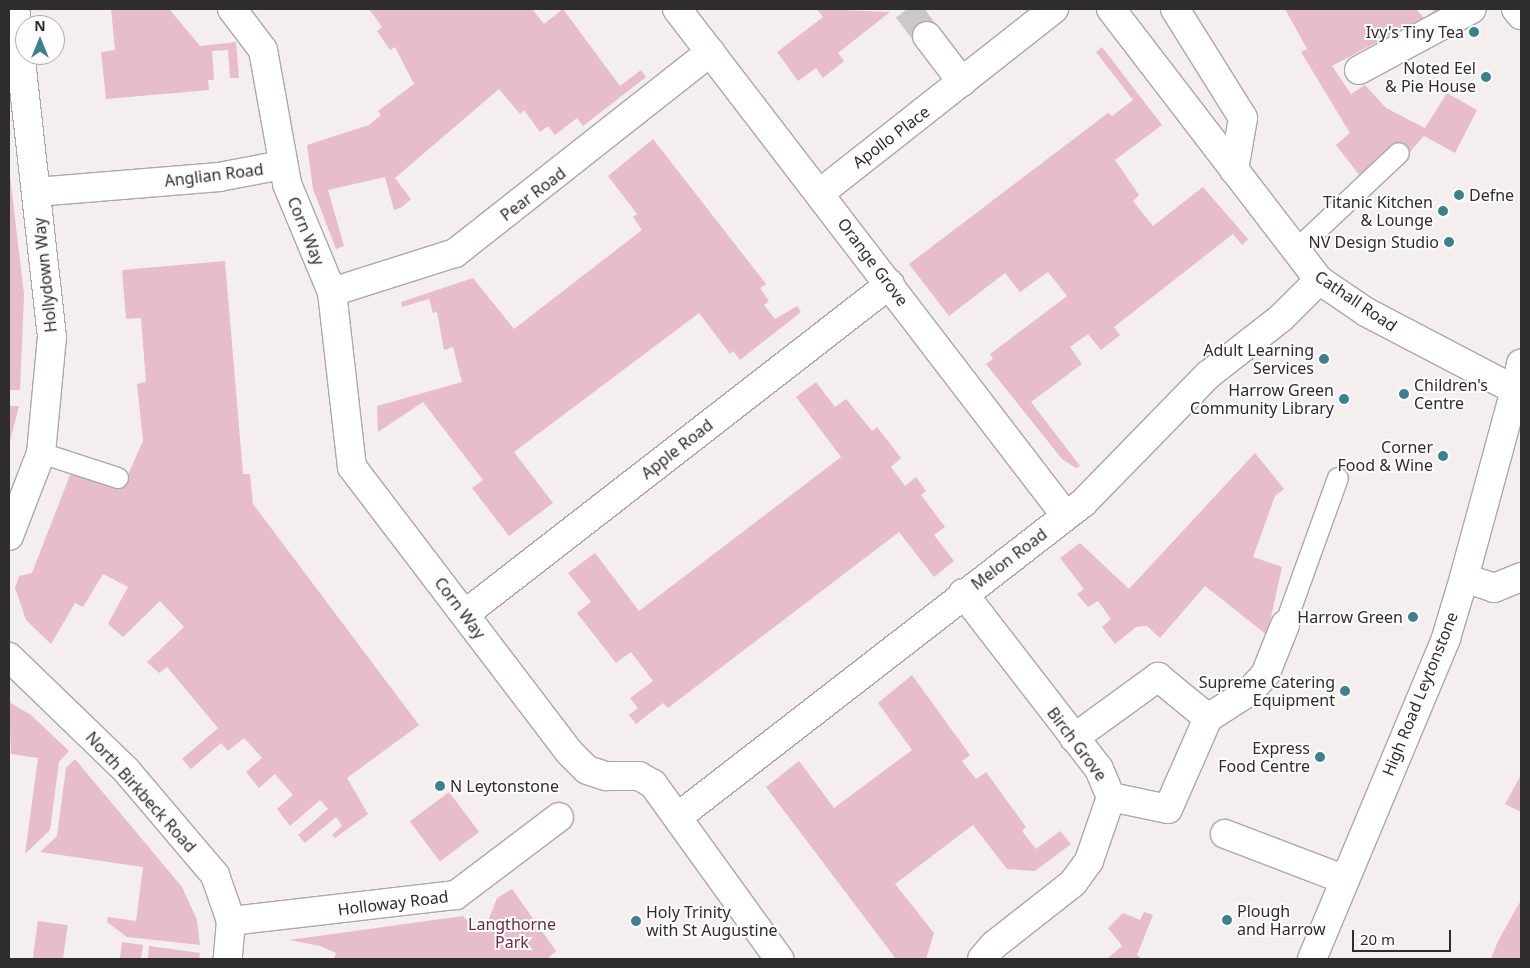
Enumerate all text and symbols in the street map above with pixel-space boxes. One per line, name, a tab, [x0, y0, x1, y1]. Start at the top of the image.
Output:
north arrow	[15, 15, 65, 65]
text: N	[34, 16, 46, 35]
place label: Ivy's Tiny Tea	[1366, 22, 1464, 42]
marker: Ivy's Tiny Tea	[1468, 26, 1480, 38]
place label: Noted Eel & Pie House	[1385, 58, 1476, 96]
marker: Noted Eel & Pie House	[1480, 71, 1492, 83]
street label: Apollo Place	[849, 102, 933, 172]
street label: Anglian Road	[163, 159, 265, 191]
street label: Pear Road	[497, 163, 569, 225]
place label: Defne	[1469, 185, 1514, 205]
marker: Defne	[1453, 189, 1465, 201]
place label: Titanic Kitchen & Lounge	[1323, 192, 1433, 230]
street label: Corn Way	[284, 194, 328, 268]
marker: Titanic Kitchen & Lounge	[1437, 205, 1449, 217]
street label: Orange Grove	[834, 214, 912, 310]
street label: Hollydown Way	[29, 217, 61, 333]
place label: NV Design Studio	[1309, 232, 1439, 252]
marker: NV Design Studio	[1443, 236, 1455, 248]
street label: Cathall Road	[1311, 267, 1401, 335]
place label: Adult Learning Services	[1203, 340, 1314, 378]
marker: Adult Learning Services	[1318, 353, 1330, 365]
place label: Children's Centre	[1414, 375, 1488, 413]
place label: Harrow Green Community Library	[1190, 380, 1334, 418]
marker: Children's Centre	[1398, 388, 1410, 400]
marker: Harrow Green Community Library	[1338, 393, 1350, 405]
street label: Apple Road	[637, 415, 717, 483]
place label: Corner Food & Wine	[1338, 437, 1433, 475]
marker: Corner Food & Wine	[1437, 450, 1449, 462]
street label: Melon Road	[967, 524, 1051, 594]
street label: Corn Way	[431, 573, 489, 643]
place label: Harrow Green	[1297, 607, 1403, 627]
street label: High Road Leytonstone	[1378, 609, 1462, 779]
marker: Harrow Green	[1407, 611, 1419, 623]
place label: Supreme Catering Equipment	[1199, 672, 1335, 710]
marker: Supreme Catering Equipment	[1339, 685, 1351, 697]
street label: Birch Grove	[1043, 703, 1111, 785]
street label: North Birkbeck Road	[82, 728, 200, 856]
place label: Express Food Centre	[1218, 738, 1310, 776]
marker: Express Food Centre	[1314, 751, 1326, 763]
place label: N Leytonstone	[450, 776, 559, 796]
marker: N Leytonstone	[434, 780, 446, 792]
street label: Holloway Road	[337, 887, 449, 919]
place label: Plough and Harrow	[1237, 901, 1326, 939]
place label: Holy Trinity with St Augustine	[646, 902, 778, 940]
park label: Langthorne Park	[468, 914, 556, 952]
marker: Plough and Harrow	[1221, 914, 1233, 926]
marker: Holy Trinity with St Augustine	[630, 915, 642, 927]
scale bar	[1355, 920, 1454, 952]
text: 20 m	[1360, 929, 1395, 949]

